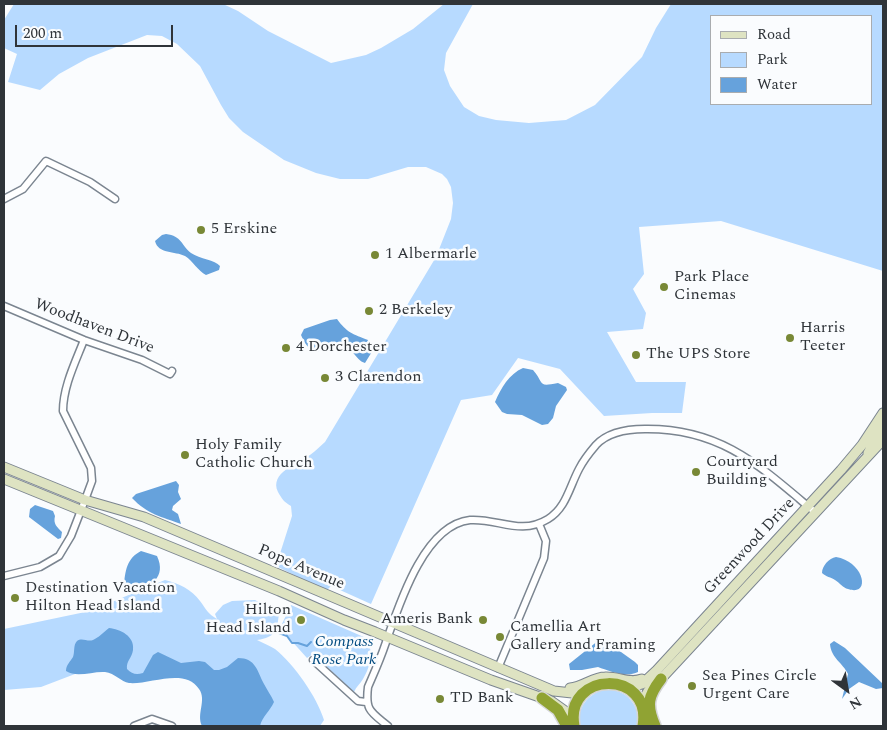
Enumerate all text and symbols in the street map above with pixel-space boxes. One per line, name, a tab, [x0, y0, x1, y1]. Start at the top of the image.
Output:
scale bar	[18, 15, 175, 47]
legend	[710, 15, 872, 105]
text: 200 m	[23, 22, 62, 45]
text: Road	[757, 23, 791, 46]
text: Park	[757, 48, 788, 71]
text: Water	[757, 73, 797, 96]
place label: 5 Erskine	[211, 220, 277, 240]
marker: 5 Erskine	[195, 224, 207, 236]
place label: 1 Albermarle	[385, 245, 477, 265]
marker: 1 Albermarle	[369, 249, 381, 261]
place label: Park Place Cinemas	[674, 268, 749, 306]
marker: Park Place Cinemas	[658, 281, 670, 293]
street label: Woodhaven Drive	[31, 295, 157, 359]
place label: 2 Berkeley	[379, 301, 452, 321]
marker: 2 Berkeley	[363, 305, 375, 317]
place label: Harris Teeter	[800, 319, 845, 357]
marker: Harris Teeter	[784, 332, 796, 344]
place label: 4 Dorchester	[296, 338, 387, 358]
marker: 4 Dorchester	[280, 342, 292, 354]
place label: The UPS Store	[646, 345, 751, 365]
marker: The UPS Store	[630, 349, 642, 361]
place label: 3 Clarendon	[335, 368, 421, 388]
marker: 3 Clarendon	[319, 372, 331, 384]
place label: Holy Family Catholic Church	[195, 436, 313, 474]
marker: Holy Family Catholic Church	[179, 449, 191, 461]
place label: Courtyard Building	[706, 453, 778, 491]
marker: Courtyard Building	[690, 466, 702, 478]
street label: Greenwood Drive	[700, 495, 800, 599]
street label: Pope Avenue	[255, 541, 347, 595]
place label: Destination Vacation Hilton Head Island	[25, 579, 175, 617]
marker: Destination Vacation Hilton Head Island	[9, 592, 21, 604]
place label: Hilton Head Island	[206, 601, 291, 639]
place label: Ameris Bank	[381, 610, 473, 630]
marker: Hilton Head Island	[295, 614, 307, 626]
marker: Ameris Bank	[477, 614, 489, 626]
place label: Camellia Art Gallery and Framing	[510, 618, 656, 656]
marker: Camellia Art Gallery and Framing	[494, 631, 506, 643]
park label: Compass Rose Park	[312, 633, 376, 671]
north arrow	[822, 665, 872, 715]
place label: Sea Pines Circle Urgent Care	[702, 667, 817, 705]
marker: Sea Pines Circle Urgent Care	[686, 680, 698, 692]
place label: TD Bank	[450, 689, 514, 709]
text: N	[845, 691, 866, 715]
marker: TD Bank	[434, 693, 446, 705]

